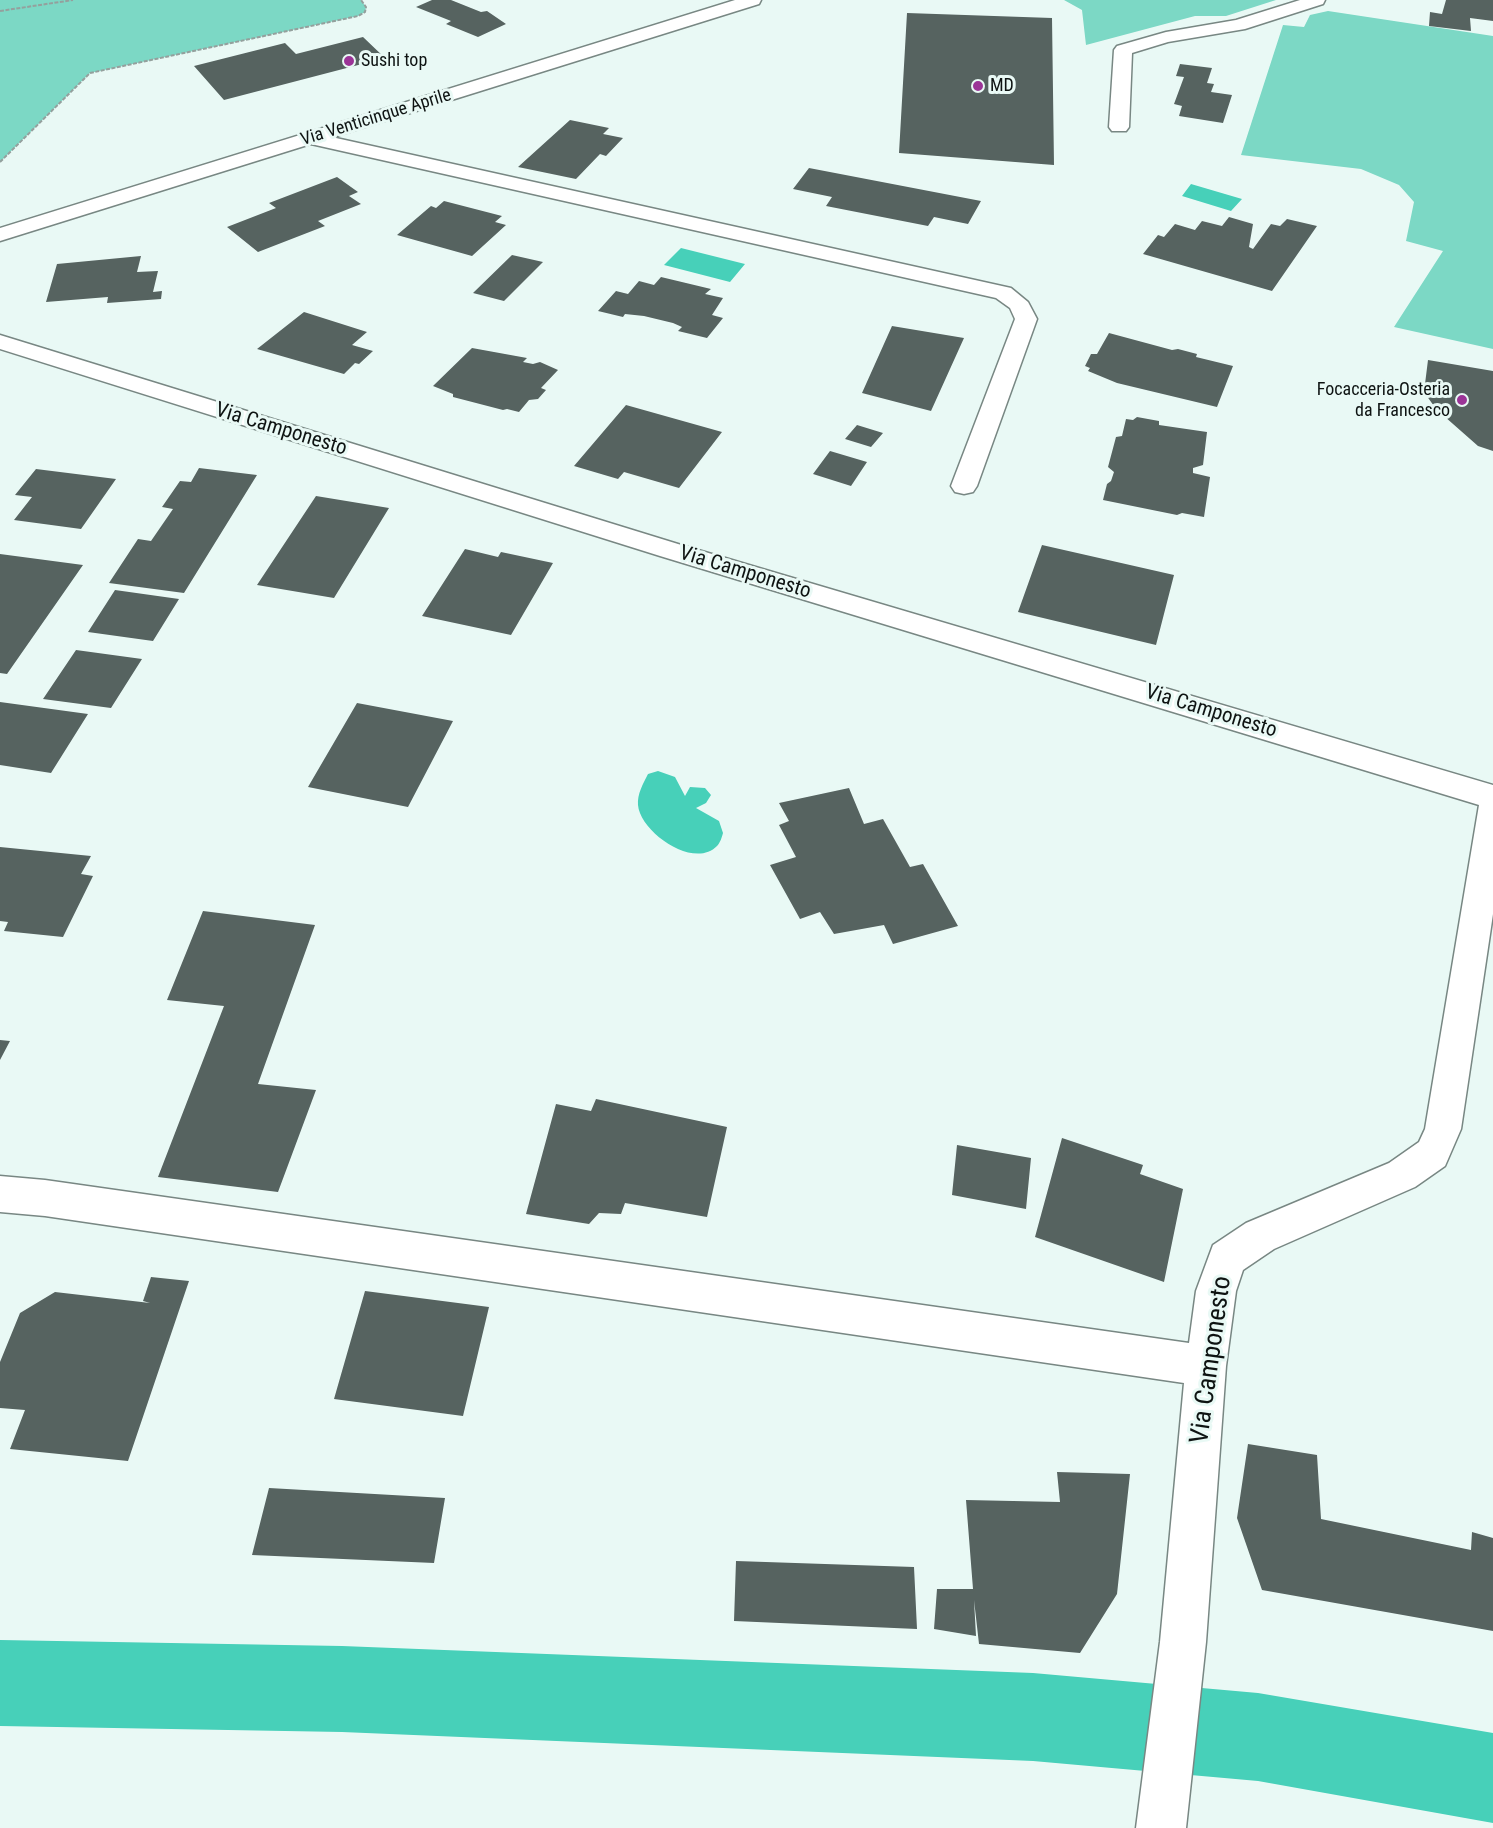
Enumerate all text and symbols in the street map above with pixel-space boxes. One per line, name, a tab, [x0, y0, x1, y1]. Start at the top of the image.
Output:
place label: Sushi top	[361, 50, 427, 72]
marker: Sushi top	[342, 54, 356, 68]
place label: MD	[990, 75, 1014, 97]
marker: MD	[971, 79, 985, 93]
street label: Via Venticinque Aprile	[298, 85, 454, 151]
place label: Focacceria-Osteria da Francesco	[1317, 379, 1450, 422]
marker: Focacceria-Osteria da Francesco	[1455, 393, 1469, 407]
street label: Via Camponesto	[212, 398, 350, 462]
street label: Via Camponesto	[676, 541, 814, 605]
street label: Via Camponesto	[1142, 680, 1280, 744]
street label: Via Camponesto	[1185, 1274, 1239, 1446]

